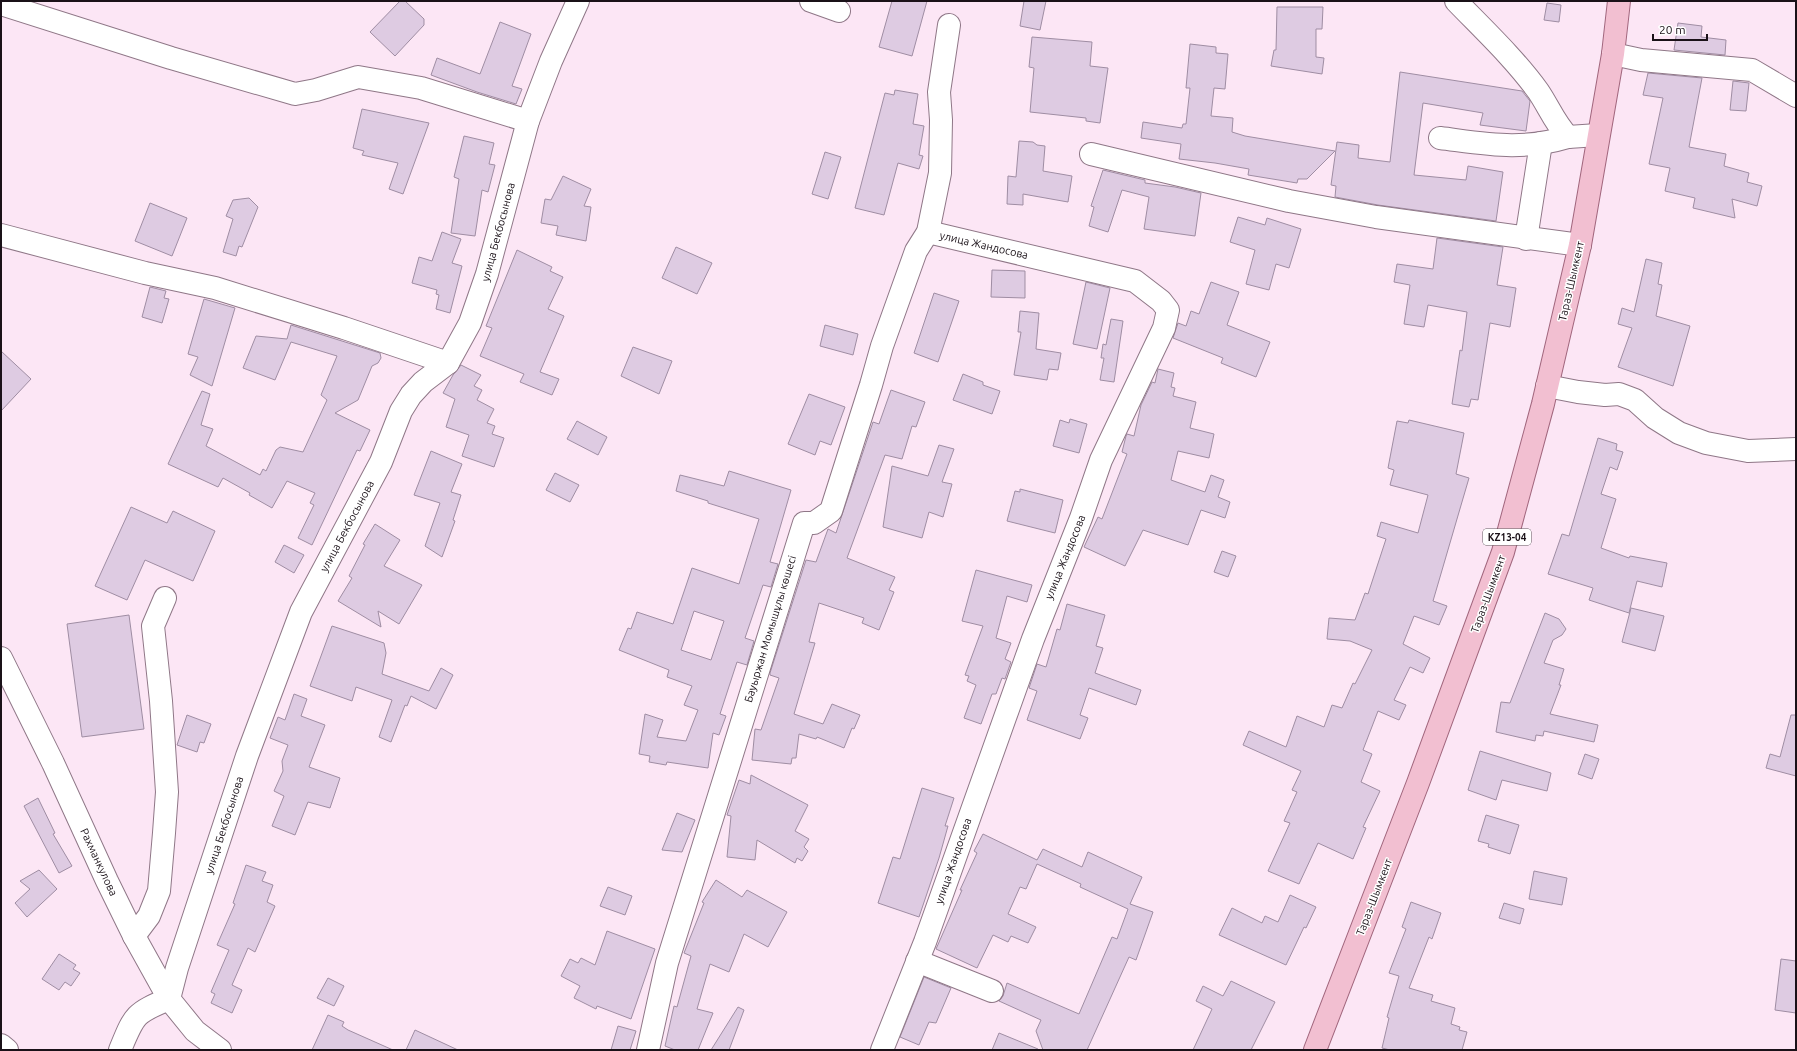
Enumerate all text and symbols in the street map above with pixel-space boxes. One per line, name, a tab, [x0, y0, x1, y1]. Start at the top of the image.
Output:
scale bar	[1653, 16, 1707, 42]
text: 20 m	[1659, 23, 1686, 36]
street label: улица Бекбосынова	[479, 181, 517, 283]
street label: улица Жандосова	[939, 229, 1029, 261]
street label: Тараз-Шымкент	[1556, 240, 1586, 322]
street label: улица Бекбосынова	[318, 478, 376, 574]
street label: улица Жандосова	[1043, 513, 1087, 601]
road number: KZ13-04	[1483, 529, 1531, 545]
street label: Тараз-Шымкент	[1468, 553, 1508, 634]
street label: Бауыржан Момышұлы көшесі	[742, 554, 798, 704]
street label: улица Бекбосынова	[203, 775, 245, 875]
street label: улица Жандосова	[933, 816, 973, 906]
street label: Рахманкулова	[78, 826, 120, 898]
street label: Тараз-Шымкент	[1354, 857, 1394, 937]

